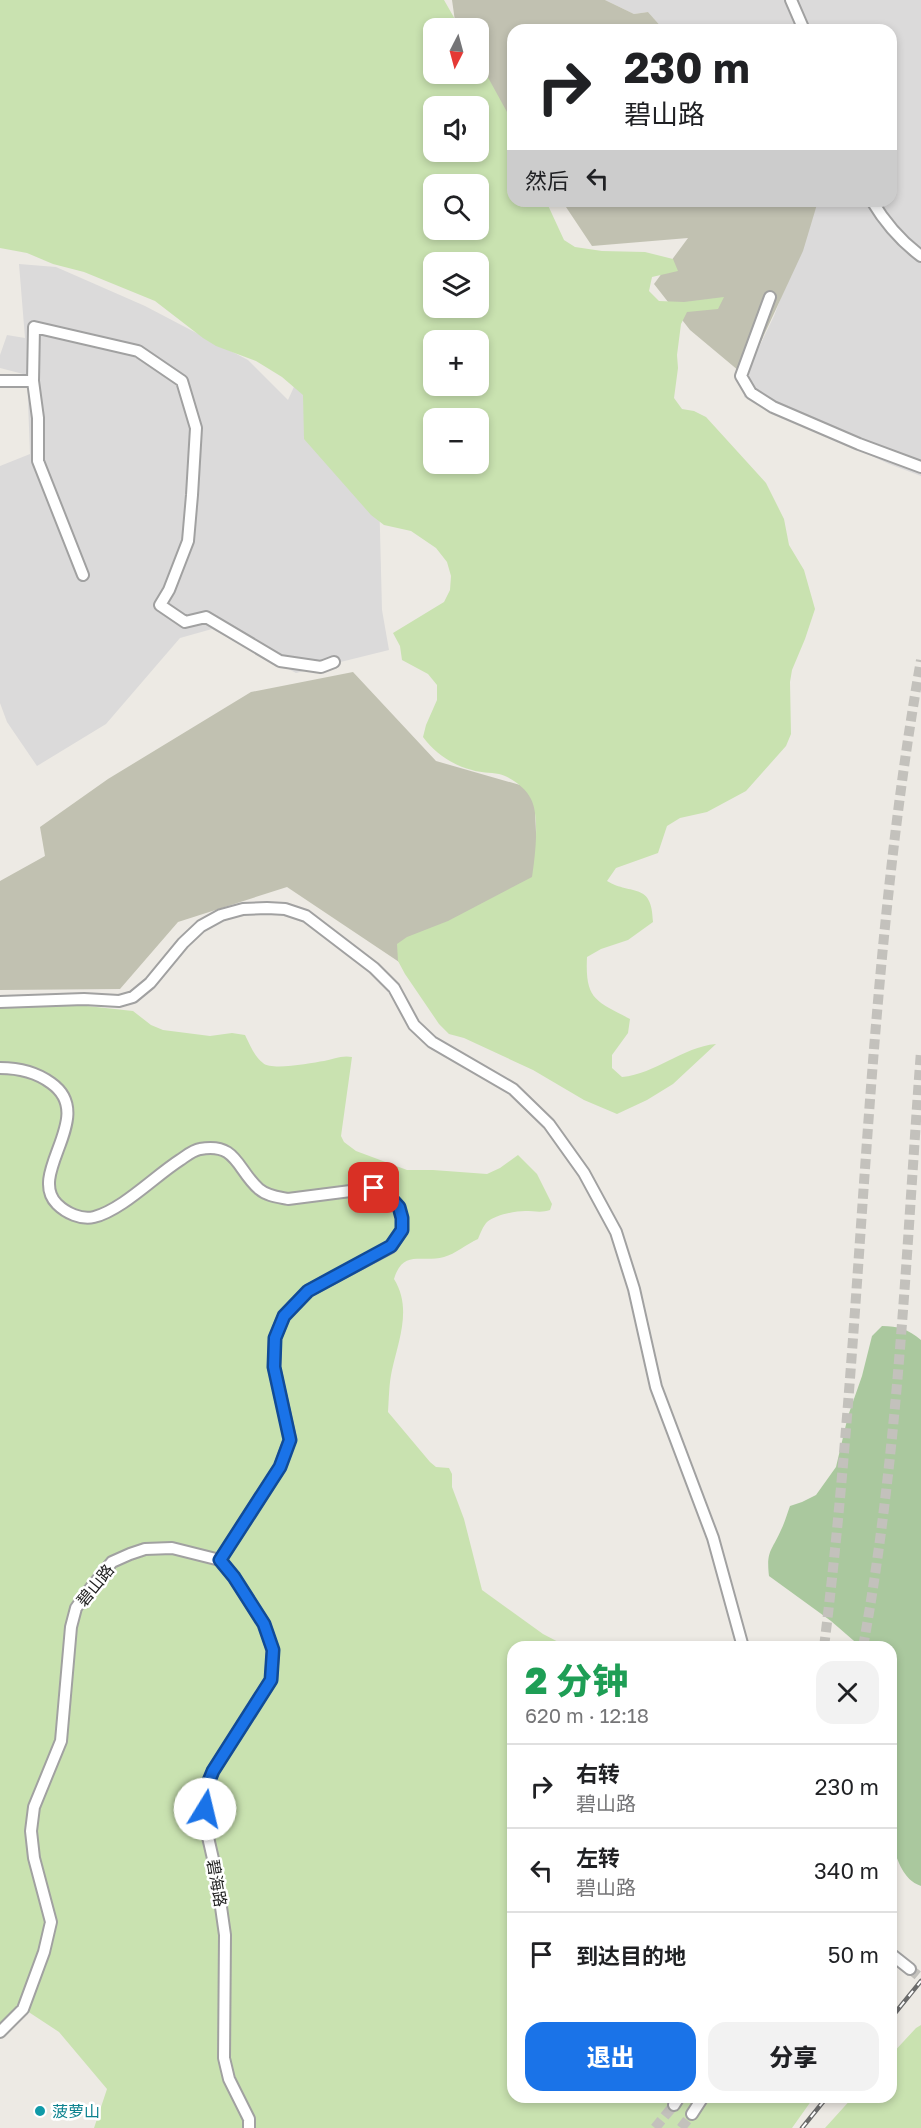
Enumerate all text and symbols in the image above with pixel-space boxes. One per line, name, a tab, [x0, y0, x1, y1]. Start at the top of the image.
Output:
north arrow	[423, 18, 489, 84]
map controls	[423, 18, 489, 474]
text: 230 m	[624, 42, 750, 92]
icon: right	[525, 48, 603, 126]
button: sound	[423, 96, 489, 162]
text: 碧山路	[624, 98, 705, 130]
icon: left	[581, 162, 614, 195]
text: 然后	[525, 167, 569, 194]
button: search	[423, 174, 489, 240]
button: layers	[423, 252, 489, 318]
button: +	[423, 330, 489, 396]
button: −	[423, 408, 489, 474]
pin	[348, 1162, 399, 1213]
icon: arrive	[357, 1171, 390, 1204]
street label: 碧山路	[72, 1560, 118, 1610]
text: 2 分钟	[525, 1659, 628, 1702]
button: close	[816, 1661, 879, 1724]
text: 620 m · 12:18	[525, 1703, 649, 1727]
text: 右转	[576, 1760, 620, 1787]
icon: right	[525, 1770, 558, 1803]
text: 230 m	[815, 1773, 879, 1800]
position arrow	[173, 1777, 237, 1841]
text: 碧山路	[576, 1791, 636, 1815]
text: 左转	[576, 1844, 620, 1871]
icon: left	[525, 1854, 558, 1887]
text: 340 m	[814, 1857, 879, 1884]
street label: 碧海路	[203, 1858, 231, 1908]
text: 碧山路	[576, 1875, 636, 1899]
icon: arrive	[525, 1938, 558, 1971]
text: 50 m	[828, 1941, 879, 1968]
text: 到达目的地	[576, 1942, 686, 1969]
button: 退出	[525, 2022, 696, 2091]
button: 分享	[708, 2022, 879, 2091]
place label: 菠萝山	[52, 2101, 100, 2121]
marker: 菠萝山	[33, 2104, 47, 2118]

